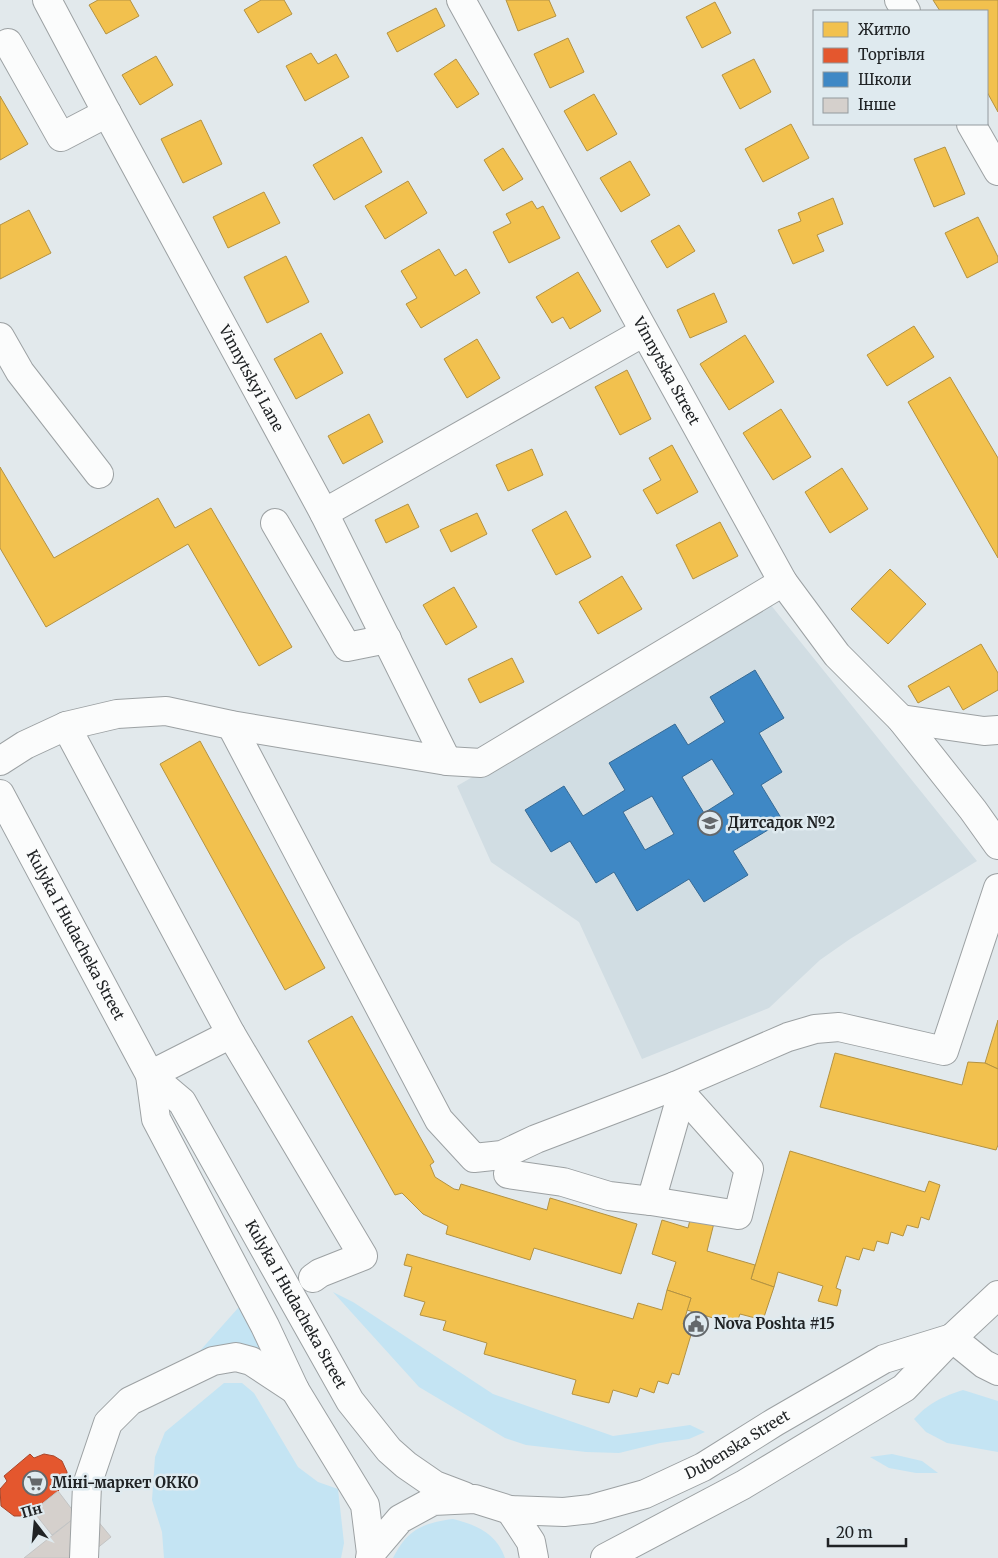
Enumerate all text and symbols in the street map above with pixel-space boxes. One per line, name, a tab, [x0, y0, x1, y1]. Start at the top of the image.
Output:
legend	[813, 10, 988, 125]
text: Житло	[858, 20, 911, 39]
text: Торгівля	[858, 45, 925, 64]
text: Школи	[858, 70, 912, 89]
text: Інше	[858, 95, 896, 114]
street label: Vinnytska Street	[629, 313, 704, 428]
street label: Vinnytskyi Lane	[214, 321, 288, 435]
school or university icon: Дитсадок №2	[697, 810, 723, 836]
place label: Дитсадок №2	[728, 813, 835, 832]
street label: Kulyka I Hudacheka Street	[23, 847, 129, 1023]
street label: Kulyka I Hudacheka Street	[241, 1217, 351, 1392]
public building icon: Nova Poshta #15	[683, 1311, 709, 1337]
place label: Nova Poshta #15	[714, 1314, 835, 1333]
street label: Dubenska Street	[682, 1406, 793, 1483]
supermarket icon: Міні-маркет ОККО	[22, 1470, 48, 1496]
place label: Міні-маркет ОККО	[52, 1473, 198, 1492]
north arrow	[10, 1498, 60, 1548]
text: Пн	[19, 1499, 44, 1522]
scale bar	[828, 1516, 906, 1548]
text: 20 m	[836, 1523, 873, 1542]

